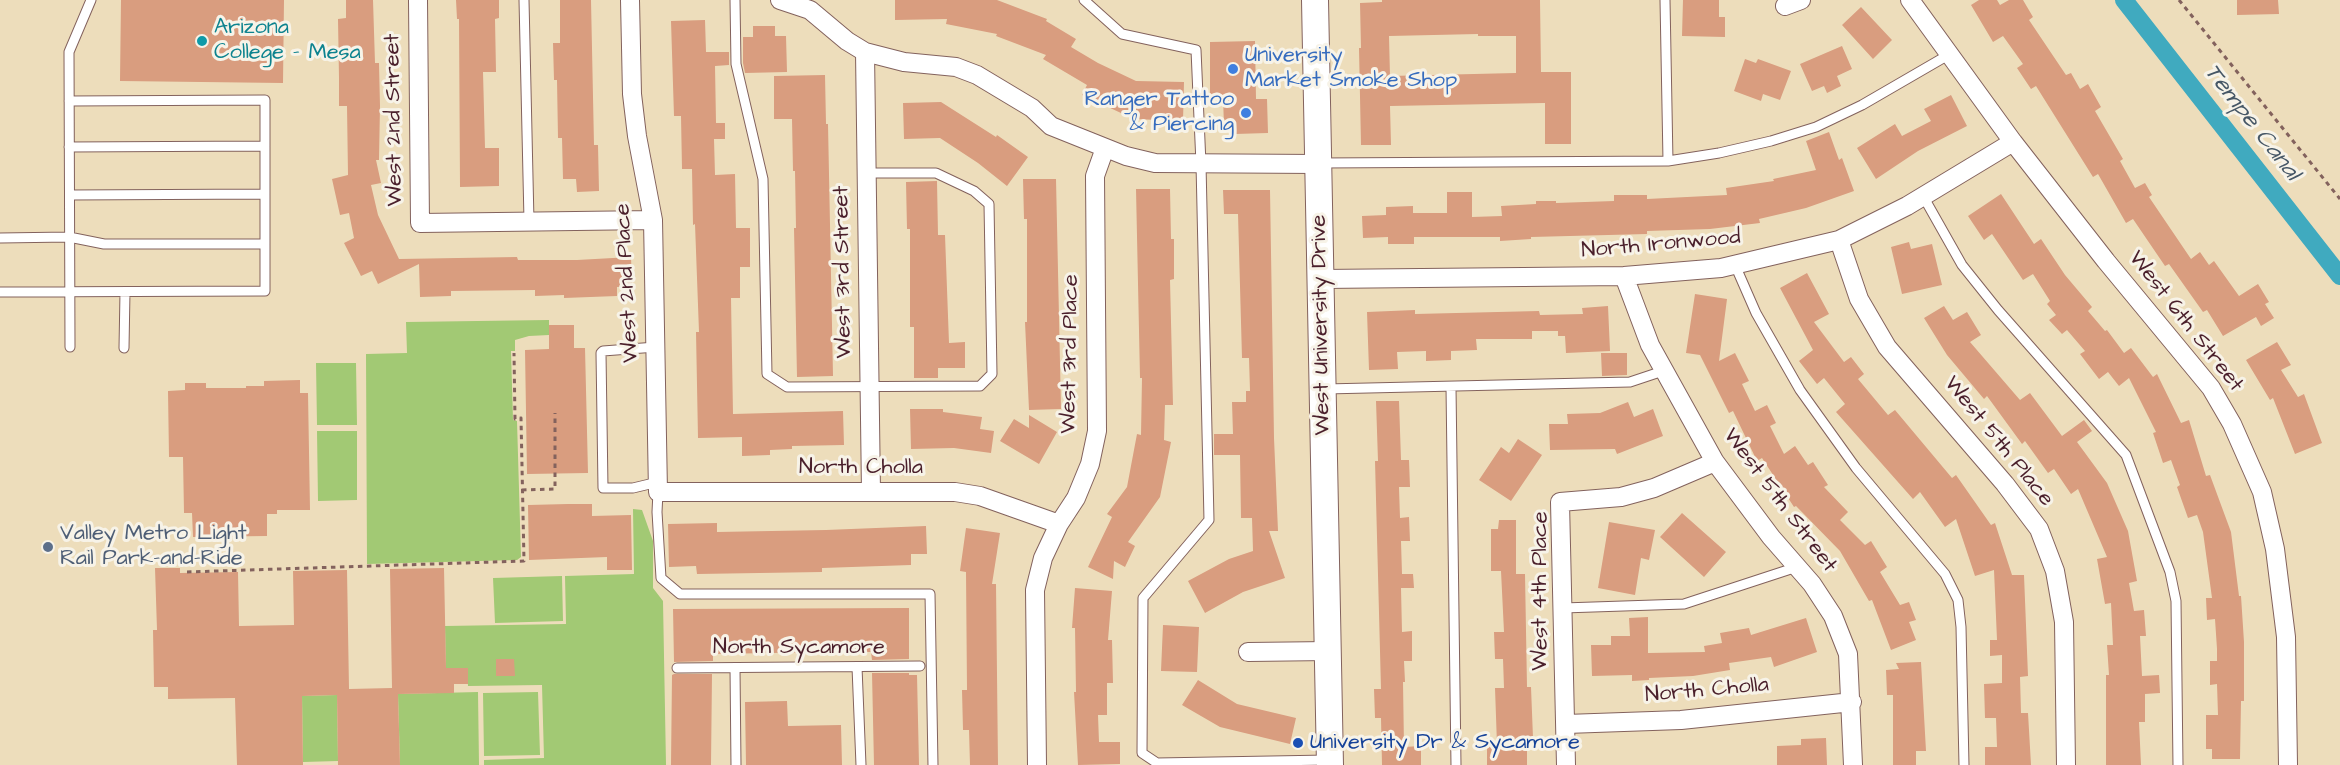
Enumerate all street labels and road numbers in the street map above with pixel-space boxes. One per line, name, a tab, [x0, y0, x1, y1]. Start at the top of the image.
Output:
street label: West 2nd Street	[380, 33, 410, 207]
street label: West 3rd Street	[829, 185, 859, 359]
street label: West 2nd Place	[611, 203, 645, 363]
street label: West University Drive	[1307, 214, 1337, 436]
street label: North Ironwood	[1580, 225, 1742, 265]
street label: West 6th Street	[2122, 246, 2248, 398]
street label: West 3rd Place	[1056, 274, 1086, 434]
street label: West 5th Place	[1937, 372, 2059, 512]
street label: West 5th Street	[1716, 424, 1842, 578]
street label: North Cholla	[799, 455, 923, 481]
street label: West 4th Place	[1528, 511, 1554, 671]
street label: North Sycamore	[713, 635, 885, 661]
street label: North Cholla	[1644, 672, 1770, 710]

